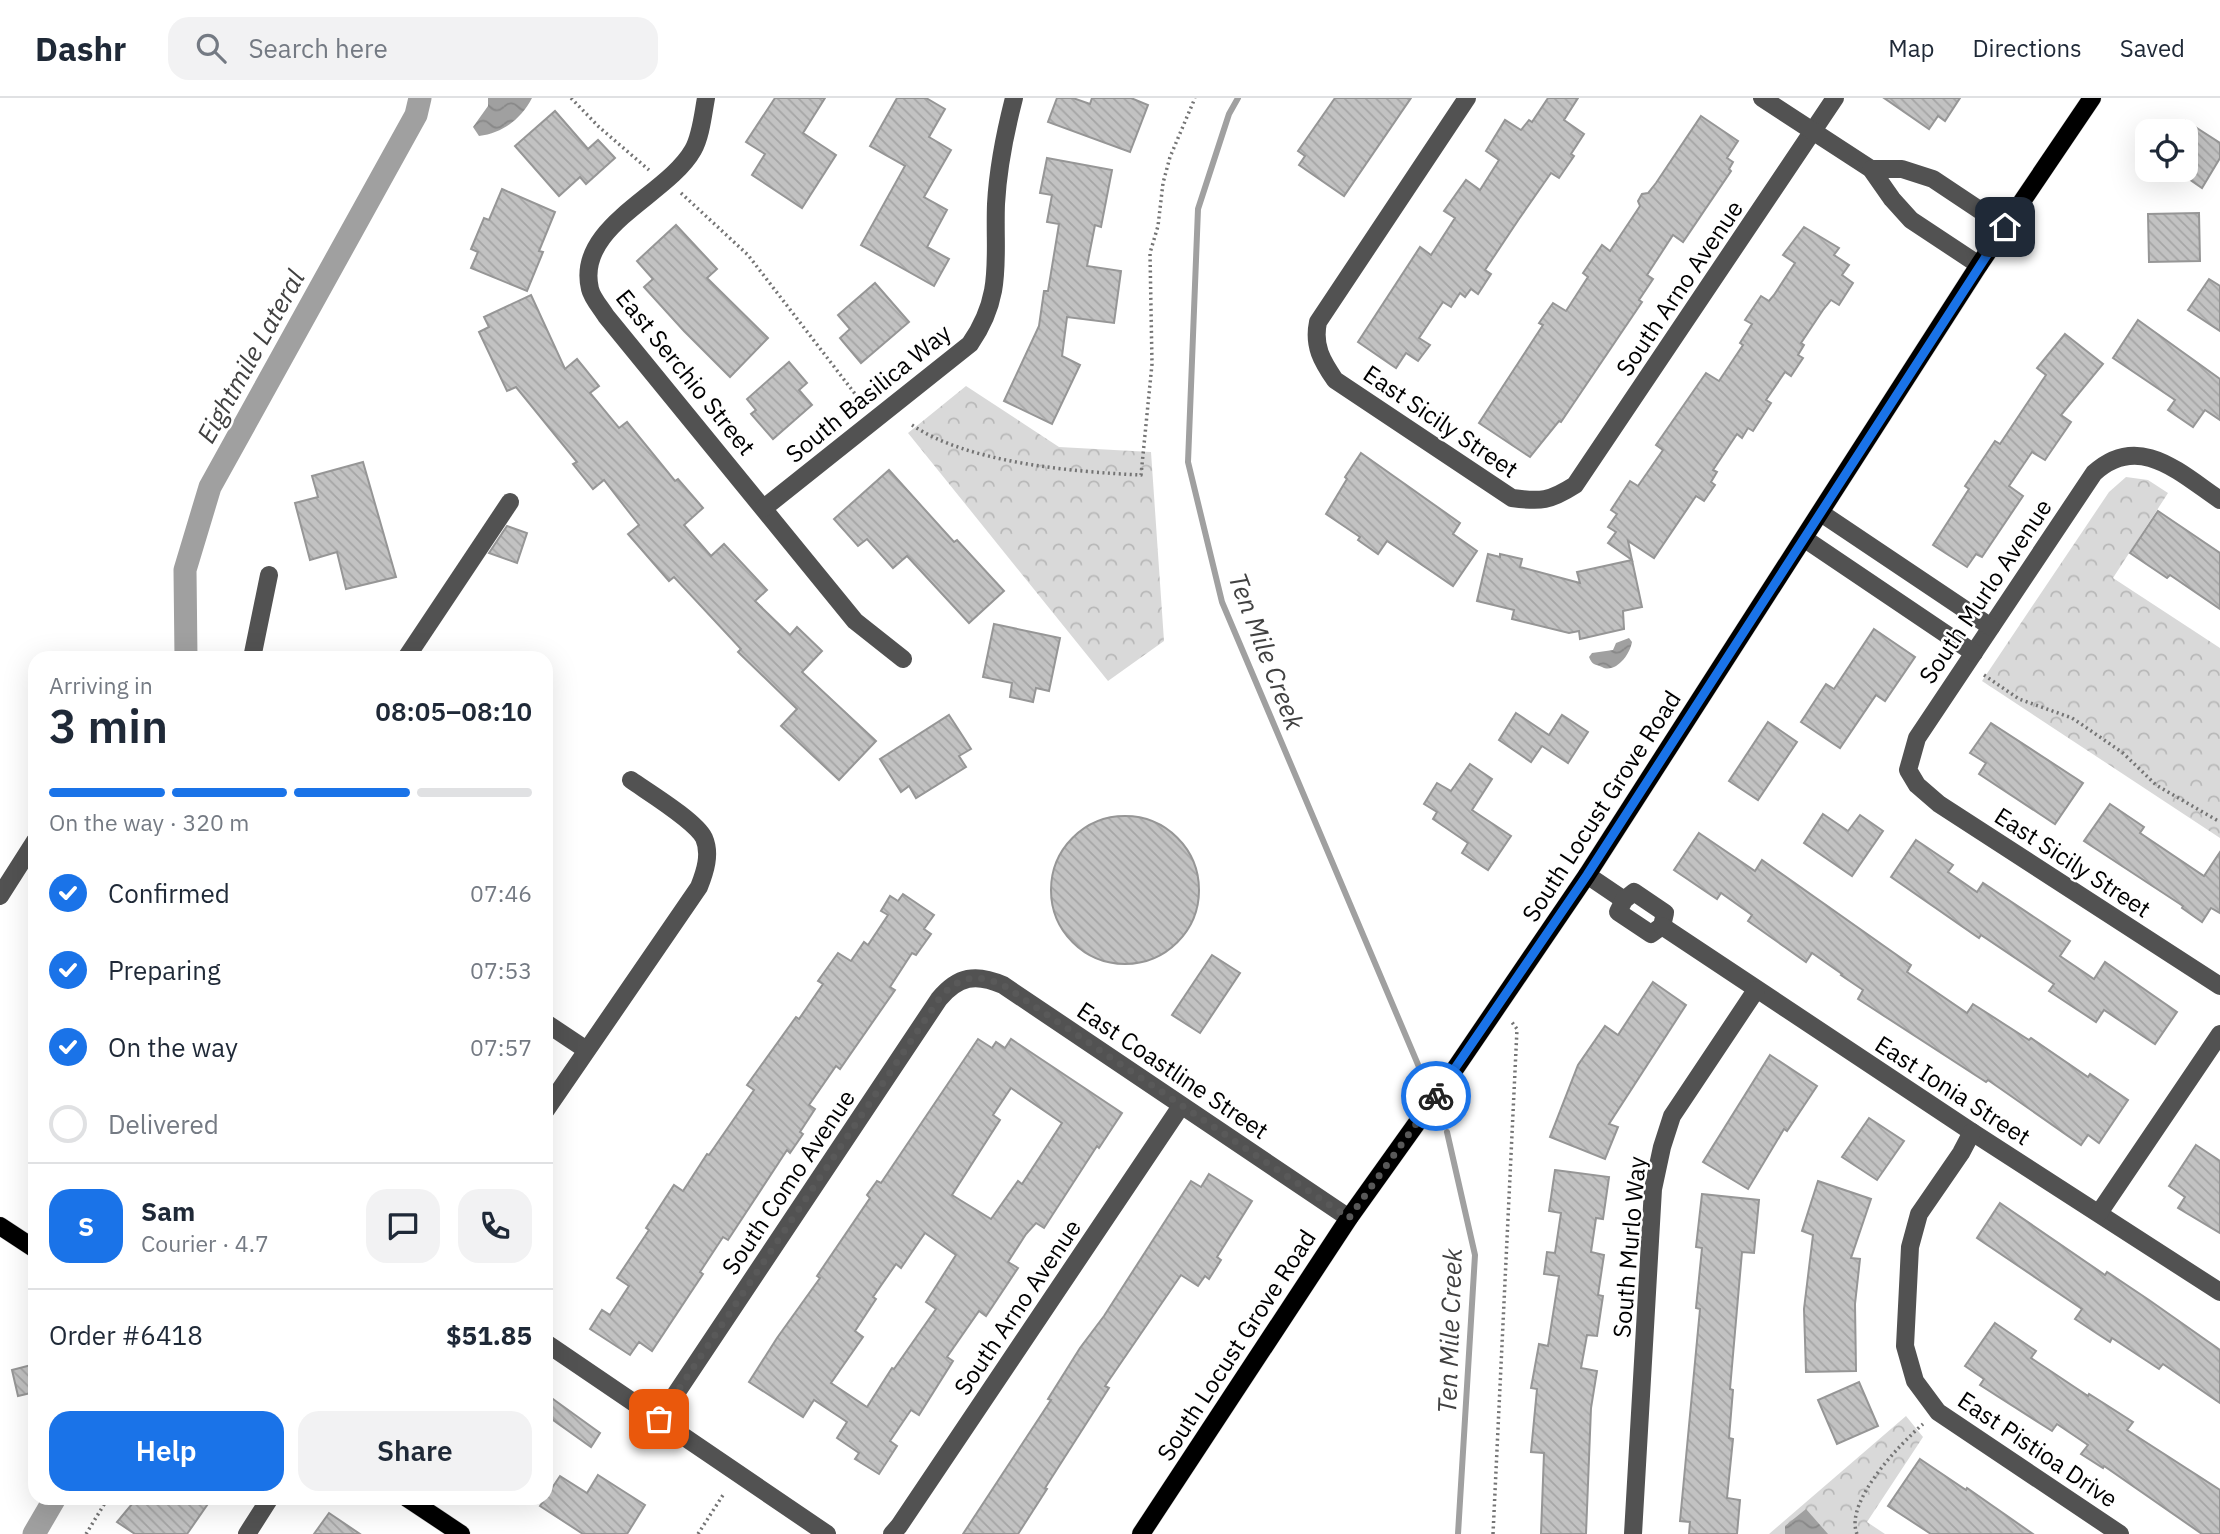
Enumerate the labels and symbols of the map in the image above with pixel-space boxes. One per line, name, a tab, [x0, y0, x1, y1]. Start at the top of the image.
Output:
street label: South Arno Avenue	[1608, 194, 1750, 382]
pin	[1975, 197, 2035, 257]
water label: Eightmile Lateral	[188, 263, 312, 449]
street label: East Serchio Street	[609, 282, 763, 462]
street label: South Basilica Way	[779, 316, 957, 470]
street label: East Sicily Street	[1357, 357, 1525, 485]
street label: South Murlo Avenue	[1911, 492, 2059, 690]
water label: Ten Mile Creek	[1221, 568, 1313, 735]
street label: South Locust Grove Road	[1514, 684, 1688, 928]
street label: East Sicily Street	[1989, 800, 2157, 924]
street label: East Coastline Street	[1071, 994, 1275, 1146]
street label: East Ionia Street	[1869, 1028, 2037, 1152]
courier	[1401, 1061, 1471, 1131]
street label: South Como Avenue	[714, 1083, 862, 1281]
street label: South Murlo Way	[1605, 1155, 1653, 1339]
street label: South Arno Avenue	[946, 1213, 1088, 1401]
street label: South Locust Grove Road	[1149, 1223, 1323, 1467]
water label: Ten Mile Creek	[1429, 1247, 1469, 1414]
street label: East Pistioa Drive	[1952, 1384, 2124, 1514]
pin	[629, 1389, 689, 1449]

